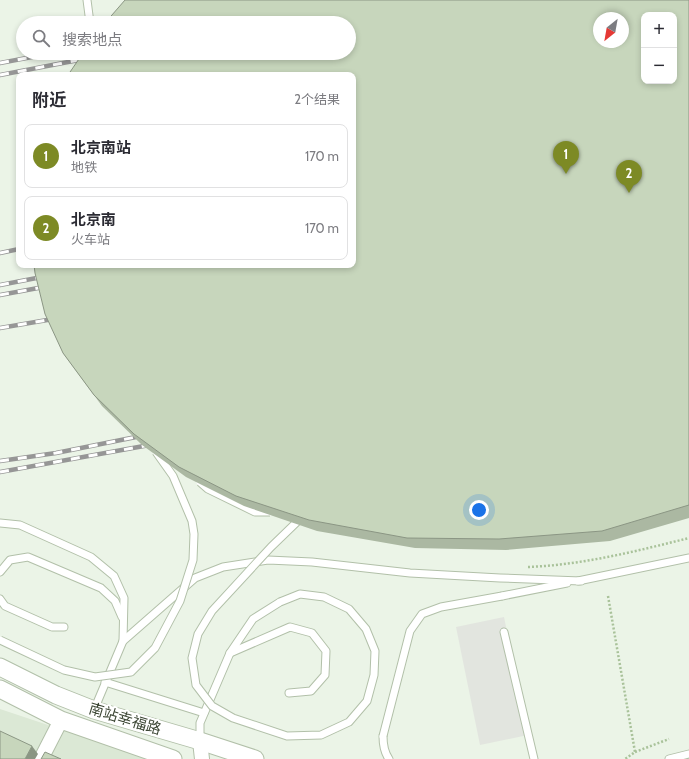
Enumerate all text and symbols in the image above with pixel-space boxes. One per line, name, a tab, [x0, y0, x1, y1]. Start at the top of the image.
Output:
north arrow	[593, 12, 629, 48]
map controls	[641, 12, 677, 84]
button: +	[641, 12, 677, 48]
search box	[16, 16, 356, 60]
icon: search	[30, 27, 52, 49]
text: 搜索地点	[62, 31, 122, 49]
button: −	[641, 48, 677, 84]
text: 附近	[32, 90, 66, 110]
text: 2个结果	[294, 91, 340, 107]
text: 北京南站	[71, 139, 131, 157]
pin: 1	[553, 141, 579, 174]
text: 1	[44, 148, 48, 164]
text: 170 m	[305, 148, 339, 164]
text: 地铁	[71, 159, 97, 175]
pin: 2	[616, 160, 642, 193]
text: 北京南	[71, 211, 116, 229]
text: 2	[43, 220, 49, 236]
text: 170 m	[305, 220, 339, 236]
text: 火车站	[71, 231, 110, 247]
your location	[469, 500, 489, 520]
street label: 南站幸福路	[86, 699, 164, 739]

